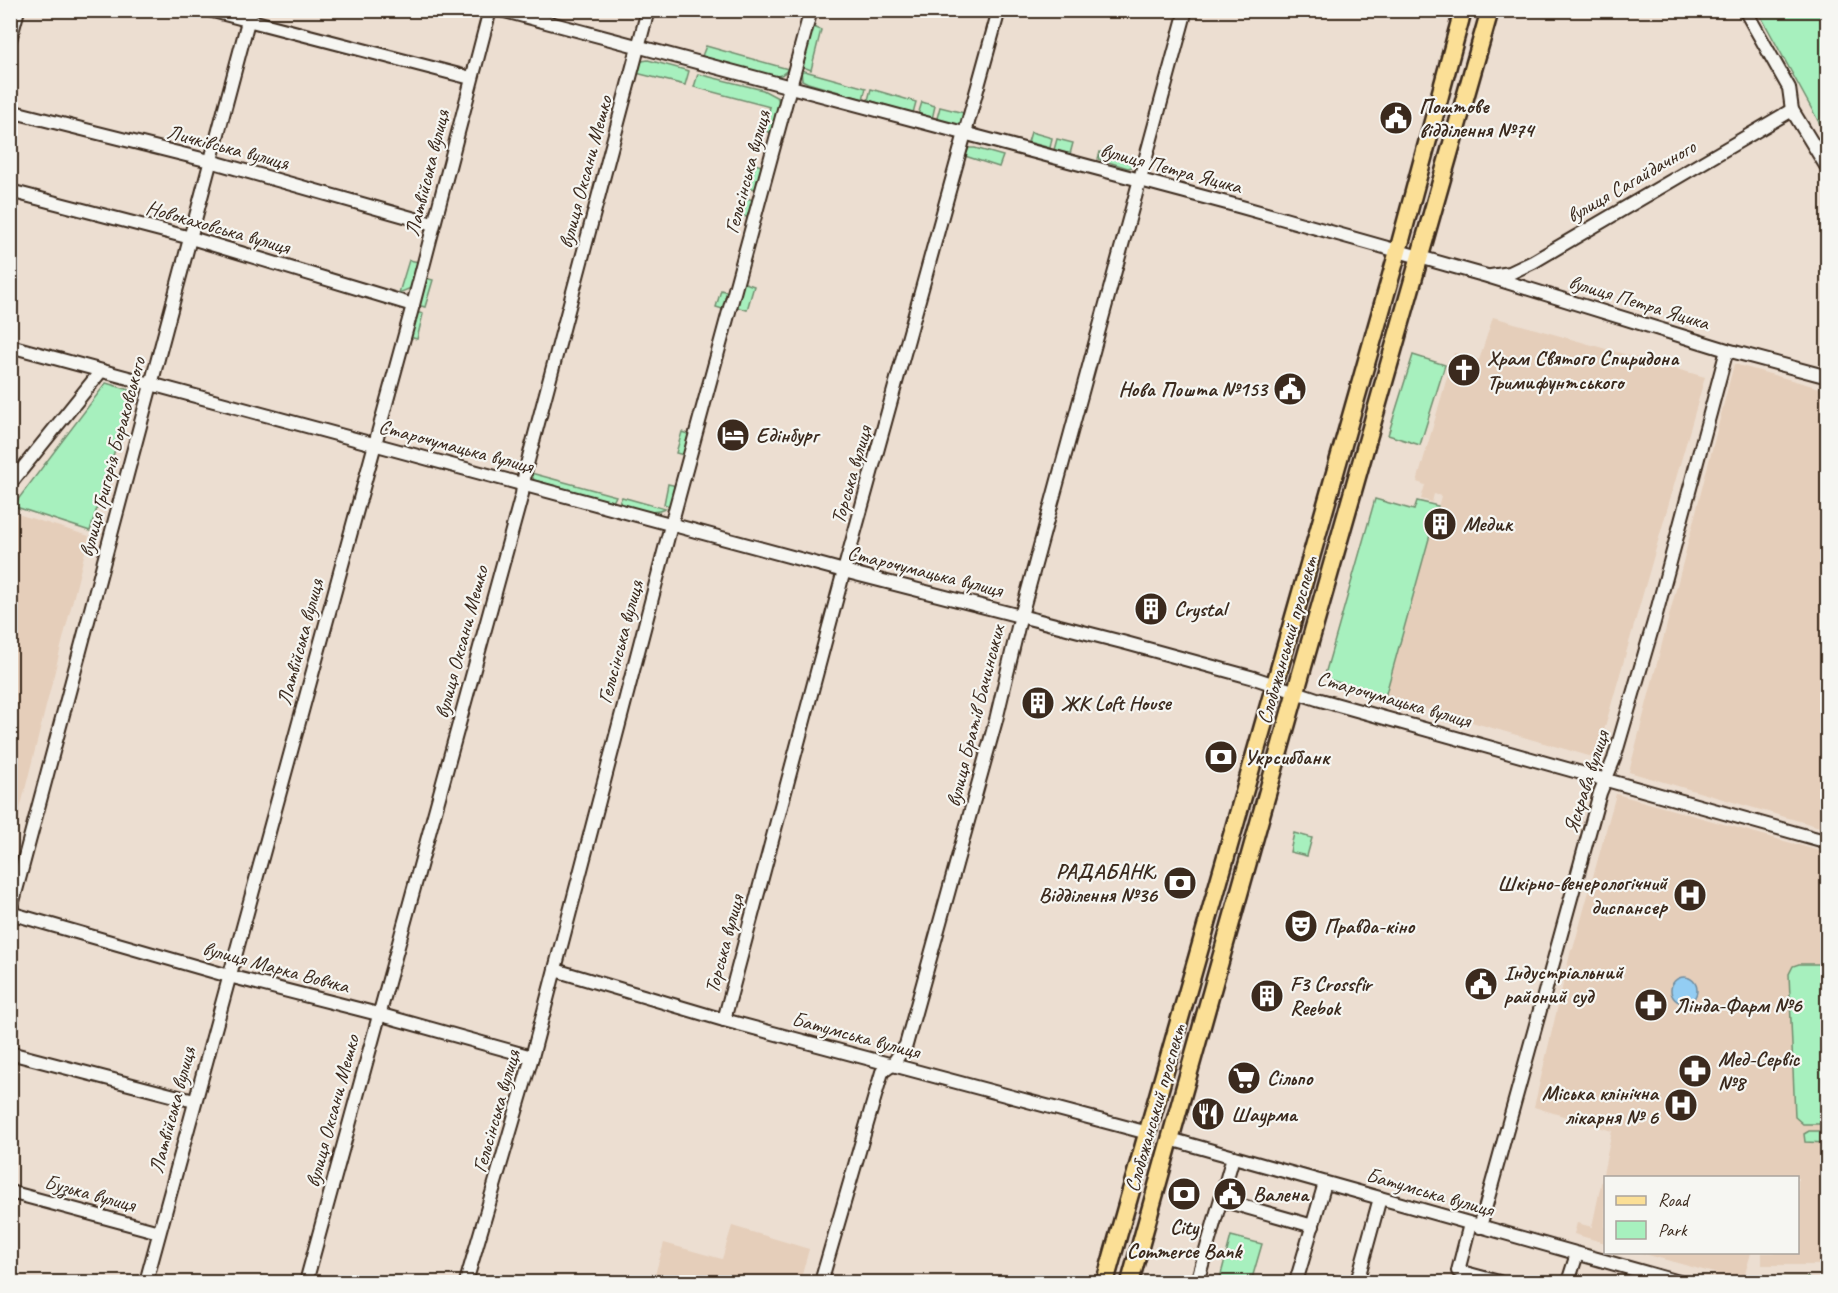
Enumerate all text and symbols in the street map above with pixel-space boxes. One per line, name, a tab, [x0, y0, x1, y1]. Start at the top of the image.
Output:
street label: вулиця Оксани Мешко	[552, 91, 618, 251]
place label: Поштове відділення №74	[1419, 93, 1536, 143]
public building icon: Поштове відділення №74	[1378, 100, 1414, 136]
street label: Латвійська вулиця	[399, 106, 456, 239]
street label: Гельсінська вулиця	[718, 106, 776, 236]
street label: Личківська вулиця	[164, 118, 293, 176]
street label: вулиця Сагайдачного	[1562, 133, 1702, 229]
street label: вулиця Петра Яцика	[1097, 137, 1246, 200]
street label: Новокаховська вулиця	[143, 194, 294, 260]
street label: вулиця Петра Яцика	[1566, 268, 1714, 336]
place label: Храм Святого Спиридона Тримифунтського	[1487, 345, 1680, 395]
church icon: Храм Святого Спиридона Тримифунтського	[1446, 352, 1482, 388]
street label: вулиця Григорія Бораковського	[73, 353, 152, 560]
public building icon: Нова Пошта №153	[1272, 371, 1308, 407]
place label: Нова Пошта №153	[1119, 376, 1270, 402]
street label: Старочумацька вулиця	[376, 413, 537, 479]
hotel icon: Едінбург	[715, 417, 751, 453]
place label: Едінбург	[756, 422, 821, 448]
street label: Торська вулиця	[825, 422, 878, 527]
building icon: Медик	[1422, 506, 1458, 542]
place label: Медик	[1463, 511, 1514, 537]
street label: Старочумацька вулиця	[845, 539, 1007, 603]
street label: Слобожанський проспект	[1251, 552, 1324, 727]
street label: вулиця Оксани Мешко	[428, 561, 494, 721]
street label: Латвійська вулиця	[271, 575, 330, 708]
street label: Гельсінська вулиця	[591, 576, 649, 706]
building icon: Crystal	[1133, 591, 1169, 627]
place label: Crystal	[1174, 596, 1230, 623]
street label: вулиця Братів Бачинських	[940, 621, 1011, 810]
street label: Старочумацька вулиця	[1314, 665, 1475, 734]
building icon: ЖК Loft House	[1020, 685, 1056, 721]
place label: ЖК Loft House	[1061, 690, 1172, 716]
street label: Яскрава вулиця	[1557, 726, 1615, 837]
bank icon: Укрсиббанк	[1203, 739, 1239, 775]
place label: Укрсиббанк	[1244, 744, 1332, 770]
place label: РАДАБАНК, Відділення №36	[1039, 858, 1159, 908]
bank icon: РАДАБАНК, Відділення №36	[1162, 865, 1198, 901]
place label: Шкірно-венерологічний диспансер	[1497, 870, 1669, 920]
hospital icon: Шкірно-венерологічний диспансер	[1672, 877, 1708, 913]
street label: Торська вулиця	[698, 891, 750, 996]
theatre icon: Правда-кіно	[1283, 908, 1319, 944]
place label: Правда-кіно	[1324, 913, 1415, 939]
street label: вулиця Марка Вовчка	[200, 935, 354, 999]
place label: Індустріальний районий суд	[1504, 959, 1625, 1009]
public building icon: Індустріальний районий суд	[1463, 966, 1499, 1002]
place label: F3 Crossfir Reebok	[1290, 971, 1374, 1021]
building icon: F3 Crossfir Reebok	[1249, 978, 1285, 1014]
pharmacy icon: Лінда-Фарм №6	[1633, 987, 1669, 1023]
place label: Лінда-Фарм №6	[1674, 992, 1804, 1018]
street label: Батумська вулиця	[789, 1005, 925, 1065]
street label: Слобожанський проспект	[1119, 1020, 1192, 1195]
street label: вулиця Оксани Мешко	[299, 1030, 365, 1190]
street label: Латвійська вулиця	[143, 1043, 202, 1176]
street label: Гельсінська вулиця	[466, 1045, 526, 1175]
place label: Мед-Сервіс №8	[1718, 1046, 1801, 1096]
pharmacy icon: Мед-Сервіс №8	[1677, 1053, 1713, 1089]
supermarket icon: Сільпо	[1226, 1060, 1262, 1096]
place label: Сільпо	[1267, 1065, 1314, 1091]
place label: Міська клінічна лікарня № 6	[1542, 1080, 1660, 1130]
hospital icon: Міська клінічна лікарня № 6	[1663, 1087, 1699, 1123]
restaurant icon: Шаурма	[1190, 1096, 1226, 1132]
place label: Шаурма	[1231, 1101, 1299, 1128]
street label: Батумська вулиця	[1363, 1161, 1498, 1223]
street label: Бузька вулиця	[42, 1168, 140, 1219]
bank icon: City Commerce Bank	[1166, 1176, 1202, 1212]
public building icon: Валена	[1212, 1176, 1248, 1212]
legend	[1604, 1176, 1799, 1254]
place label: Валена	[1253, 1181, 1310, 1207]
text: Road	[1658, 1189, 1691, 1211]
place label: City Commerce Bank	[1127, 1214, 1243, 1264]
text: Park	[1658, 1219, 1688, 1241]

